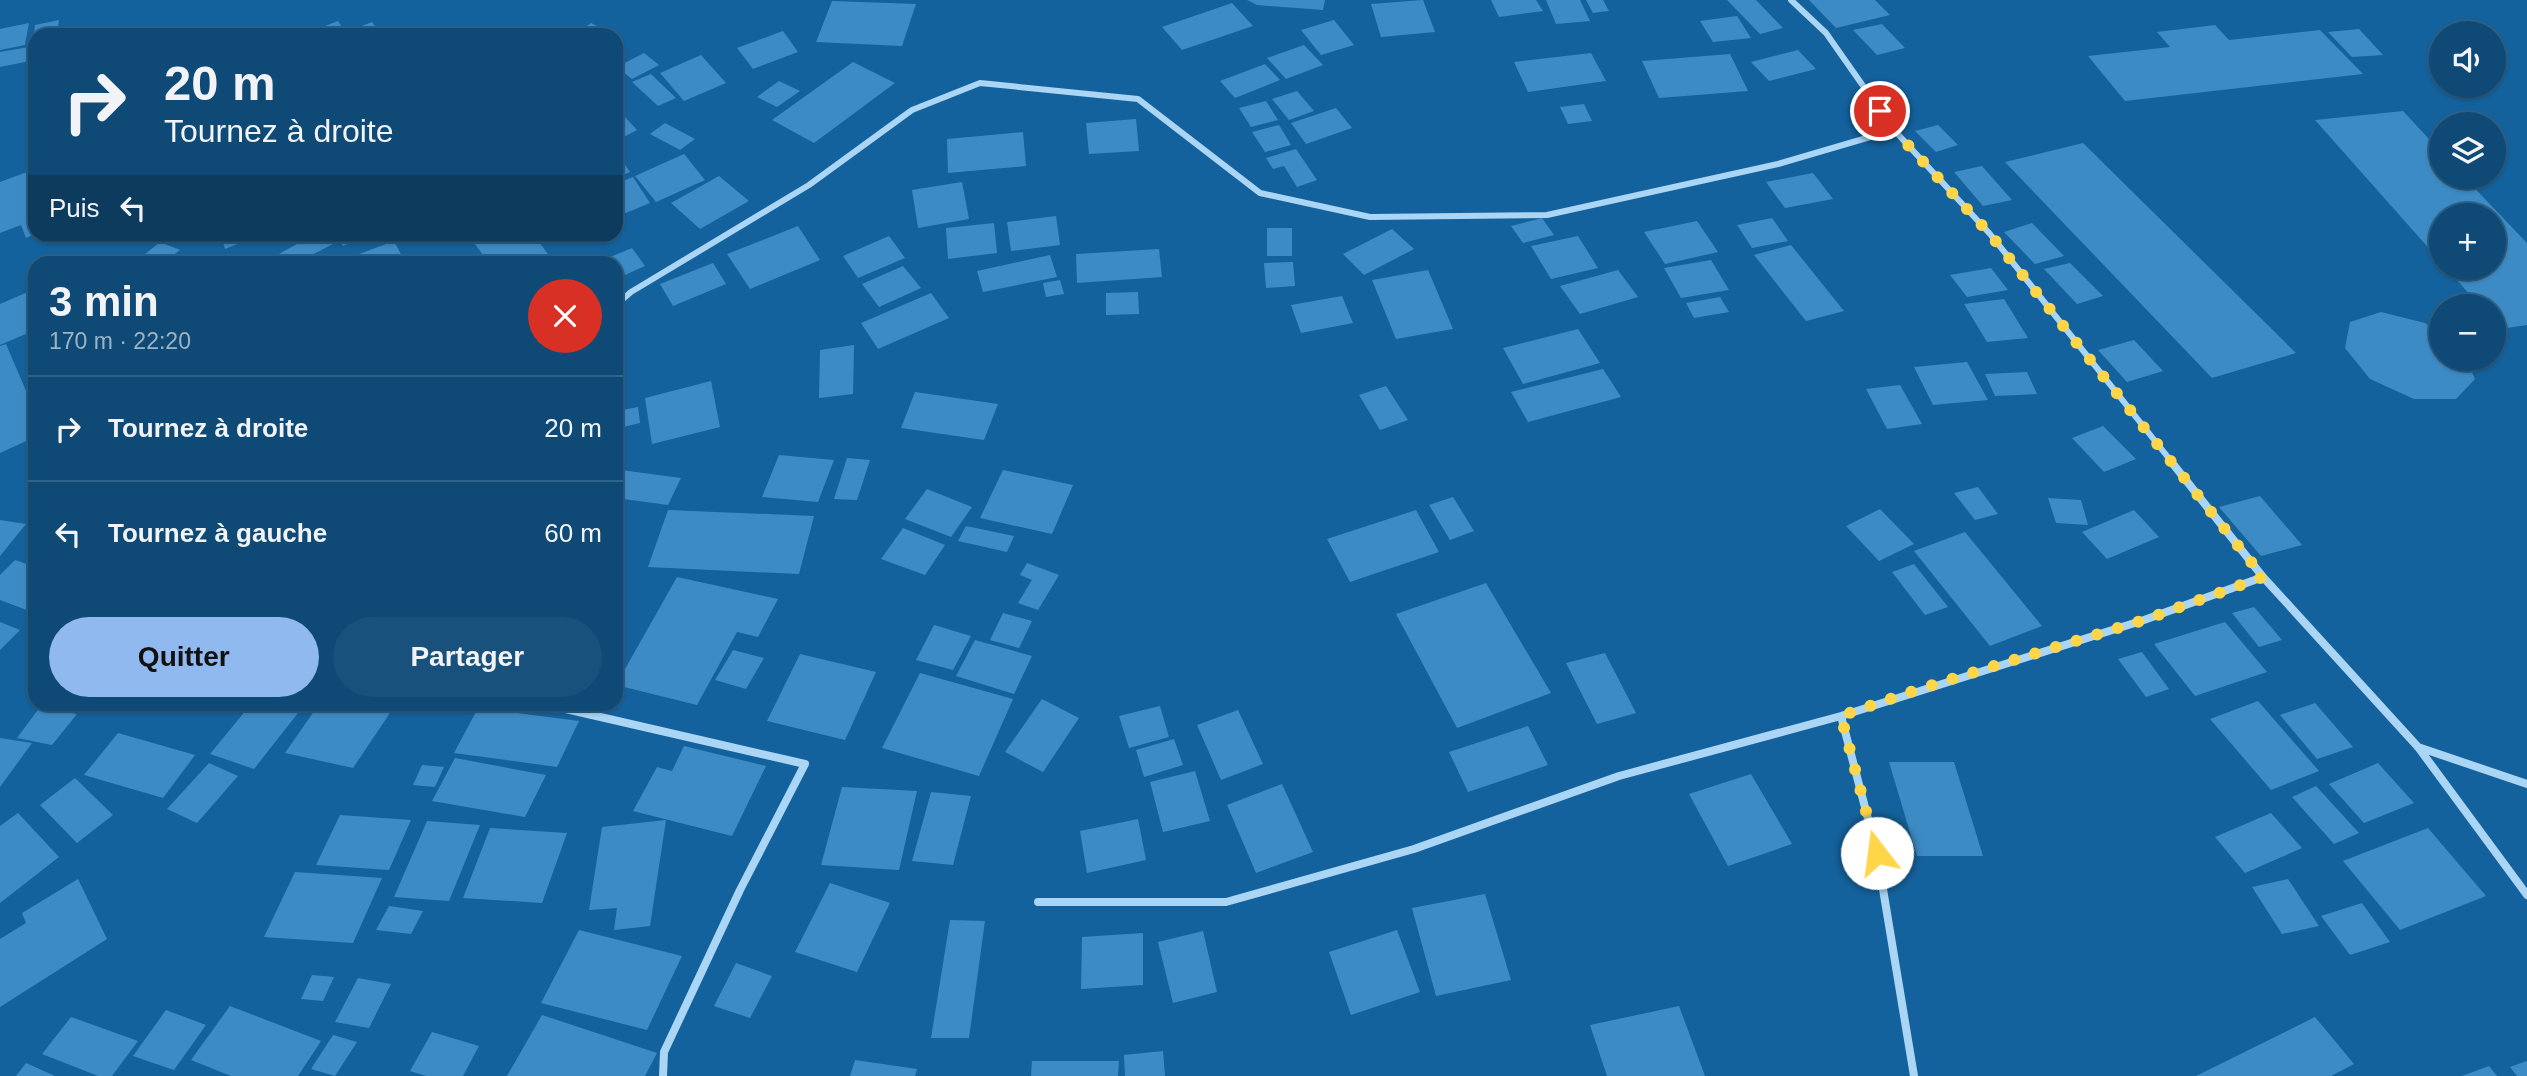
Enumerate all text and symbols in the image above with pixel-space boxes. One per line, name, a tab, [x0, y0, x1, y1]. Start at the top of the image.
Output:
map controls	[2429, 21, 2506, 371]
button: sound	[2429, 21, 2506, 98]
icon: right	[49, 56, 140, 147]
text: 20 m	[164, 56, 276, 110]
pin	[1850, 81, 1910, 141]
icon: arrive	[1861, 92, 1899, 130]
button: layers	[2429, 112, 2506, 189]
text: Tournez à droite	[164, 113, 393, 149]
icon: left	[114, 189, 152, 227]
text: Puis	[49, 193, 100, 223]
button: +	[2429, 203, 2506, 280]
text: 3 min	[49, 278, 159, 325]
button: close	[528, 279, 602, 353]
button: −	[2429, 294, 2506, 371]
text: 170 m · 22:20	[49, 328, 191, 354]
icon: right	[49, 410, 87, 448]
text: Tournez à droite	[108, 413, 308, 443]
text: 20 m	[544, 413, 602, 443]
icon: left	[49, 515, 87, 553]
text: Tournez à gauche	[108, 518, 327, 548]
text: 60 m	[544, 518, 602, 548]
button: Quitter	[49, 617, 319, 697]
button: Partager	[333, 617, 602, 697]
position arrow	[1840, 816, 1914, 890]

